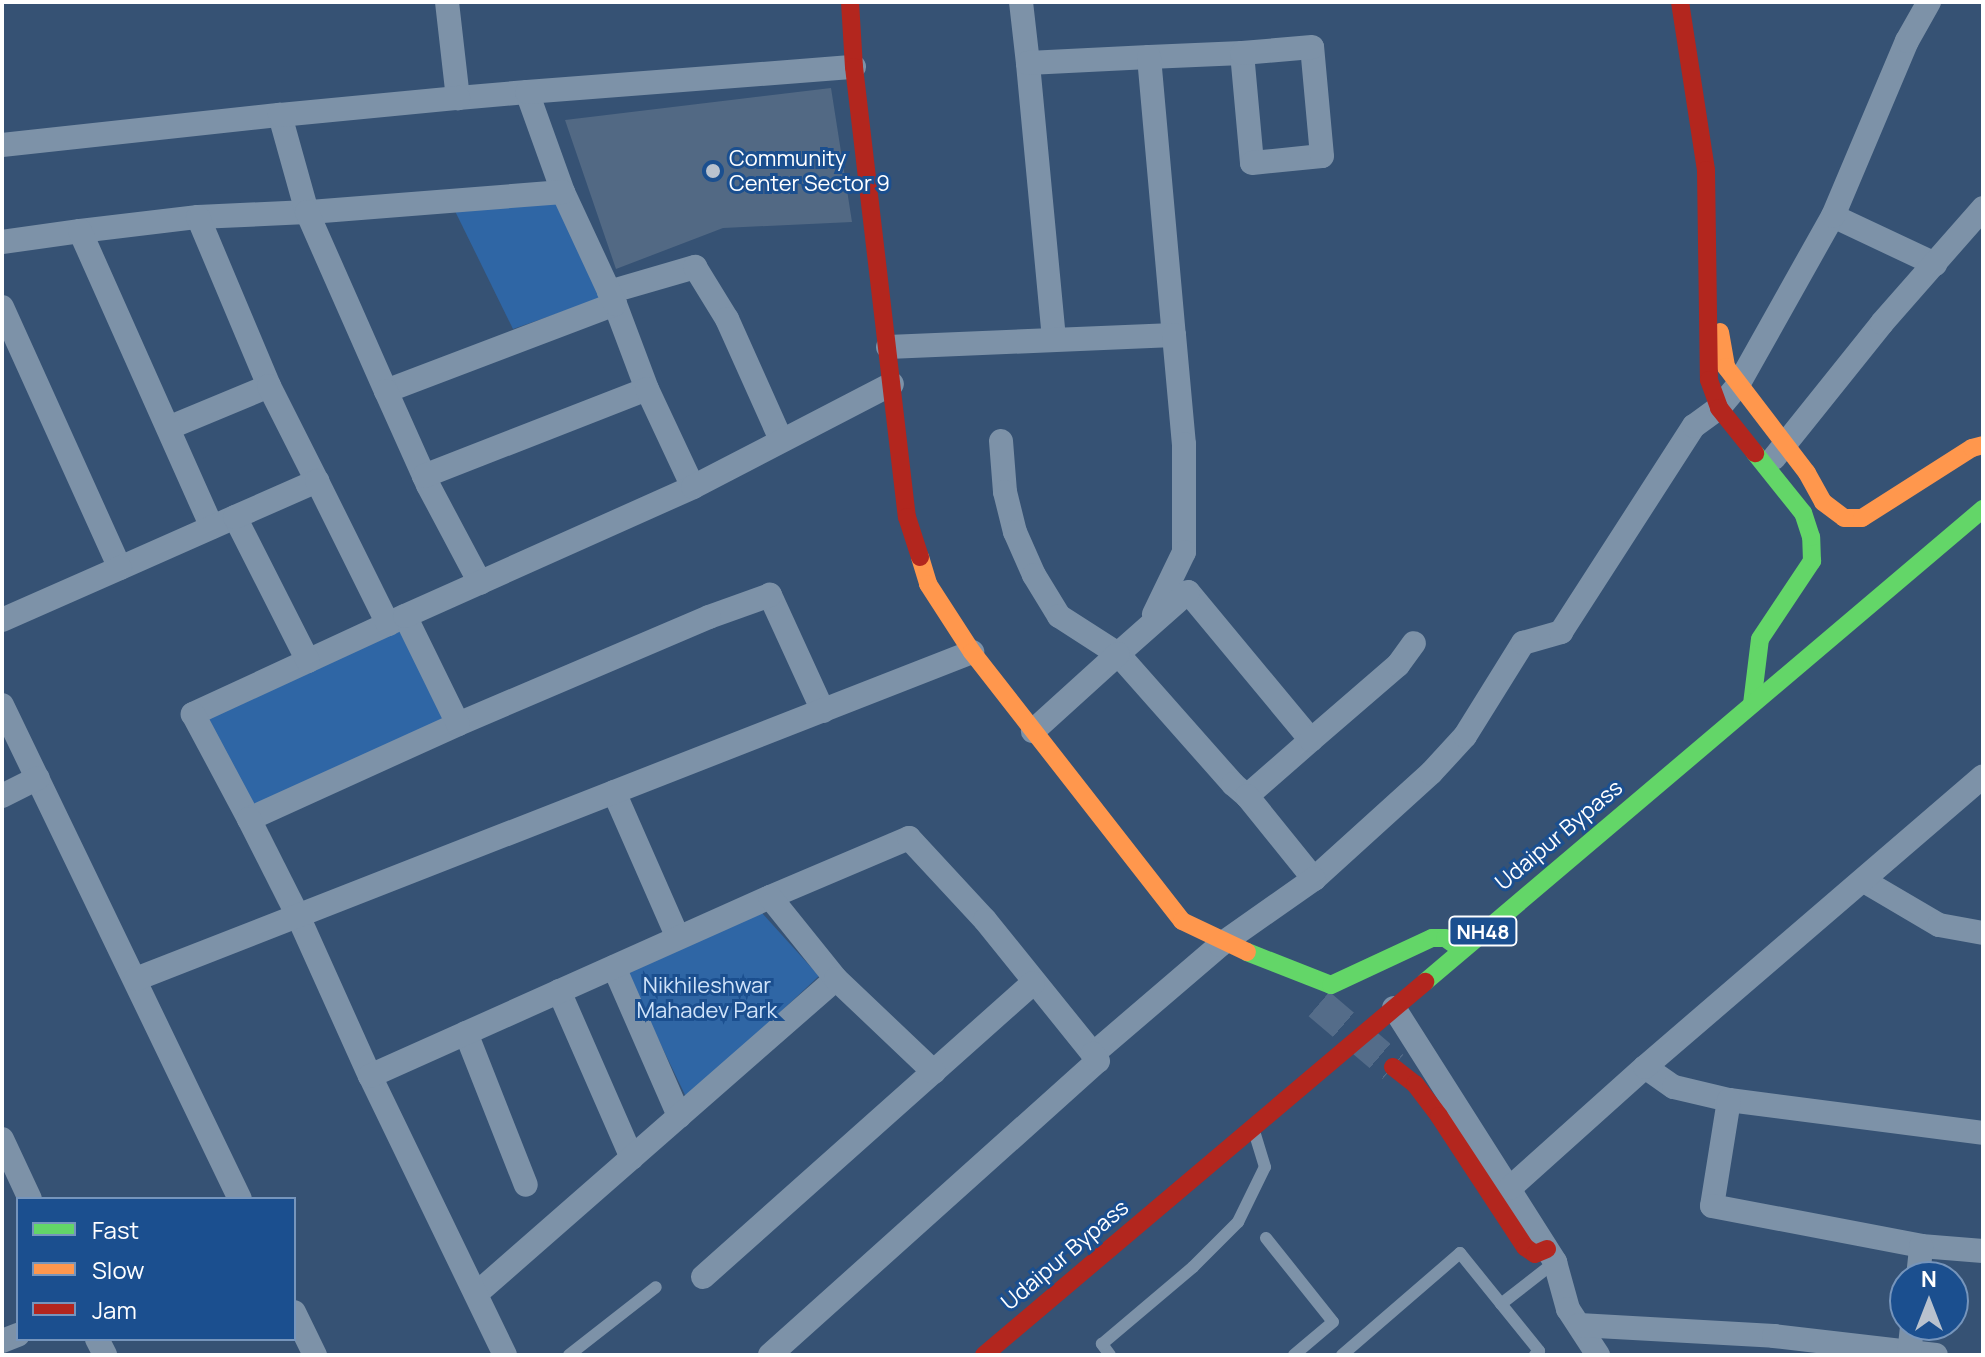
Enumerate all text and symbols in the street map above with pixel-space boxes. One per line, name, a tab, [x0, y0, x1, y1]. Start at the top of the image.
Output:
place label: Community Center Sector 9	[729, 145, 890, 196]
marker: Community Center Sector 9	[704, 162, 722, 180]
street label: Udaipur Bypass	[1490, 774, 1628, 896]
road number: NH48	[1447, 915, 1519, 947]
park label: Nikhileshwar Mahadev Park	[637, 972, 777, 1024]
street label: Udaipur Bypass	[996, 1194, 1134, 1316]
legend	[16, 1197, 296, 1341]
text: Fast	[92, 1213, 139, 1246]
text: Slow	[92, 1253, 145, 1286]
north arrow	[1889, 1261, 1969, 1341]
text: N	[1921, 1264, 1937, 1294]
text: Jam	[92, 1293, 137, 1326]

